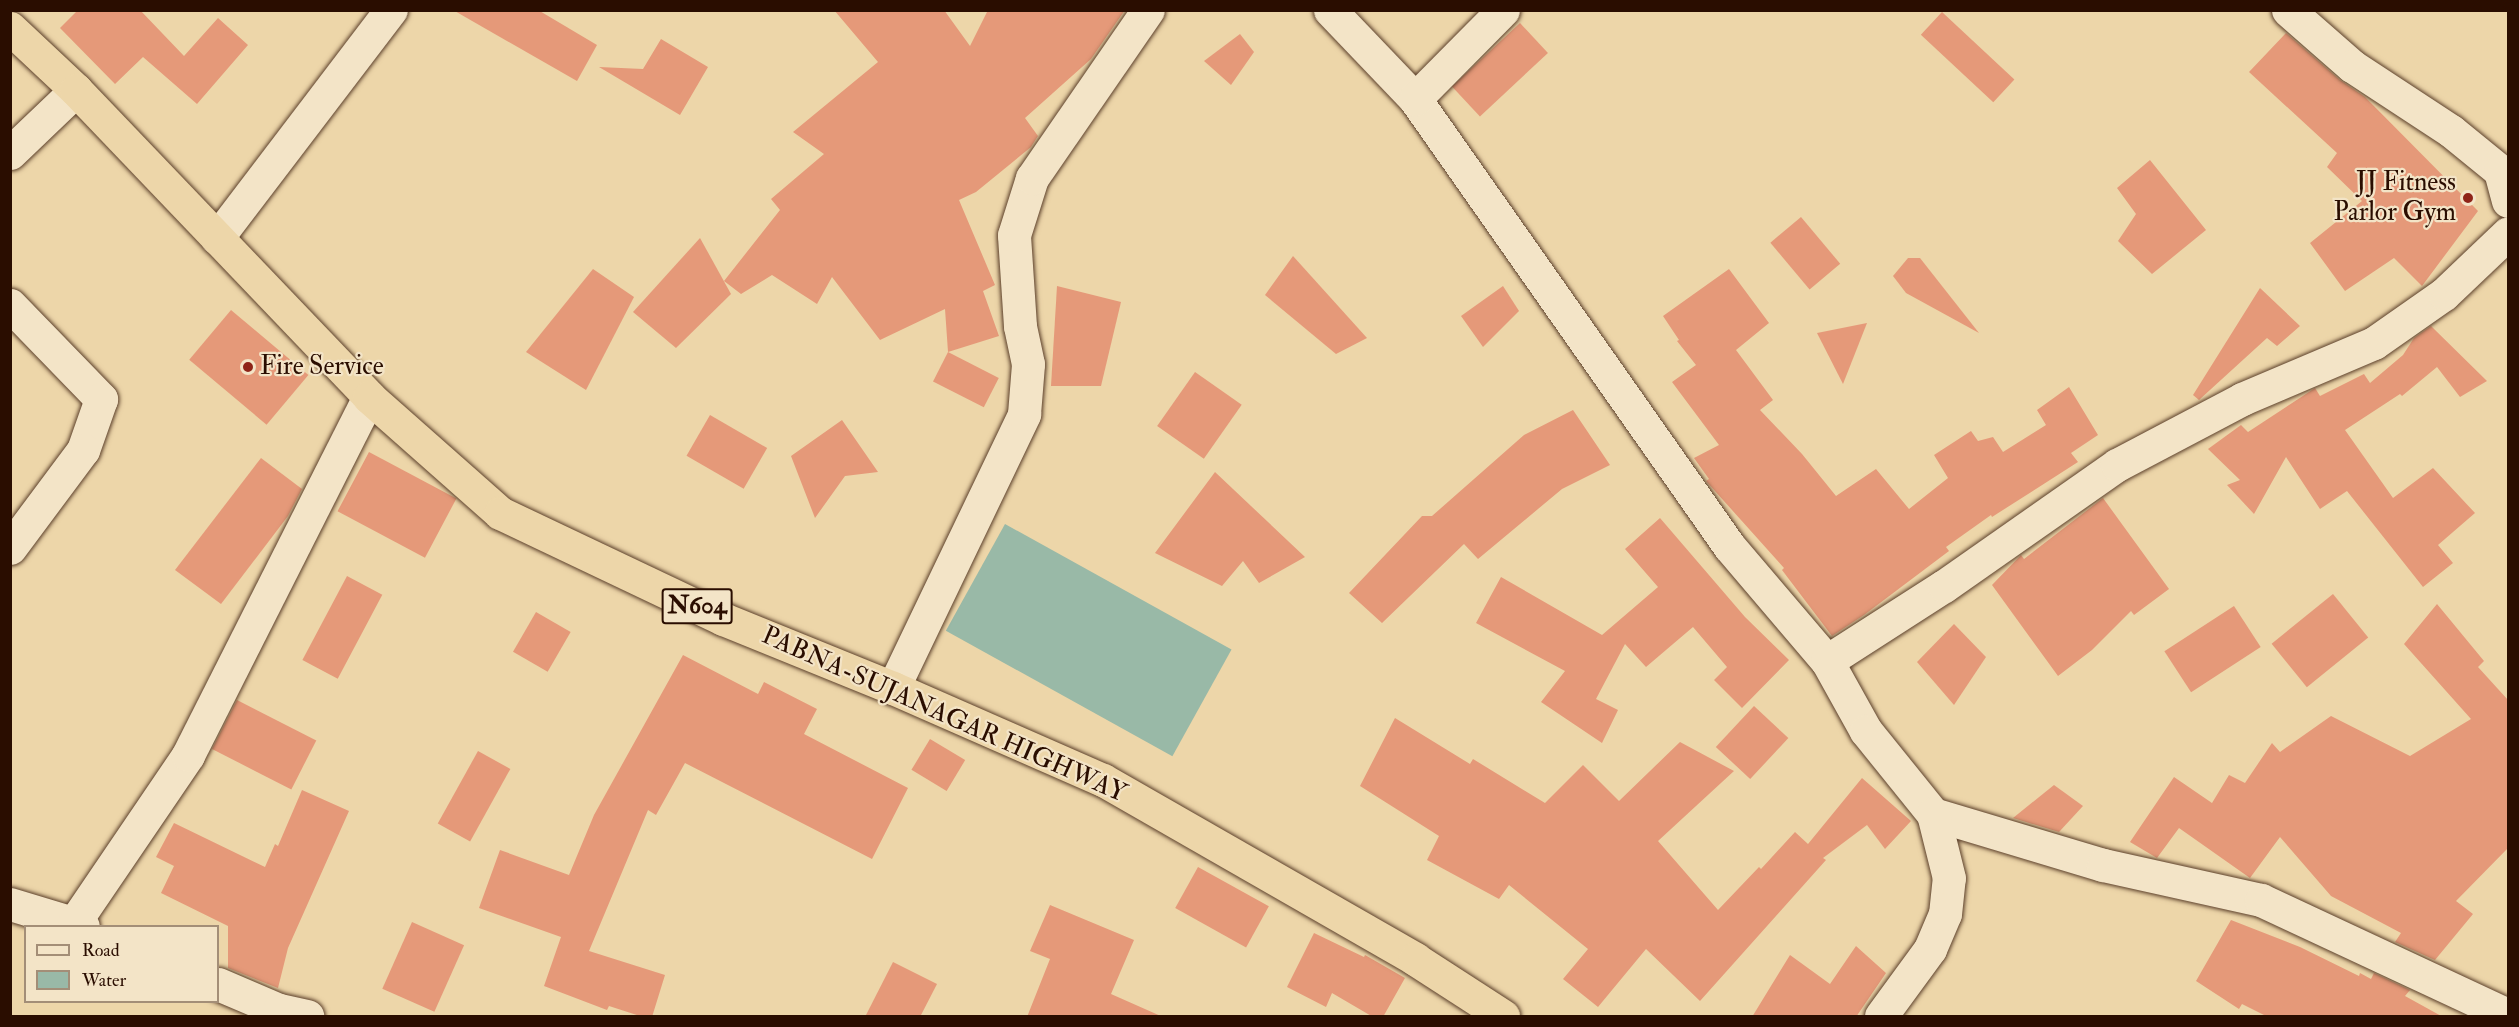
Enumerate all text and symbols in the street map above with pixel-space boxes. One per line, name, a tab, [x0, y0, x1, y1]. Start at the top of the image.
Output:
place label: JJ Fitness Parlor Gym	[2333, 167, 2456, 228]
marker: JJ Fitness Parlor Gym	[2461, 191, 2475, 205]
place label: Fire Service	[260, 351, 384, 383]
marker: Fire Service	[241, 360, 255, 374]
road number: N604	[661, 585, 733, 627]
street label: PABNA-SUJANAGAR HIGHWAY	[757, 620, 1131, 810]
legend	[24, 925, 219, 1003]
text: Road	[82, 939, 120, 962]
text: Water	[82, 969, 126, 992]

